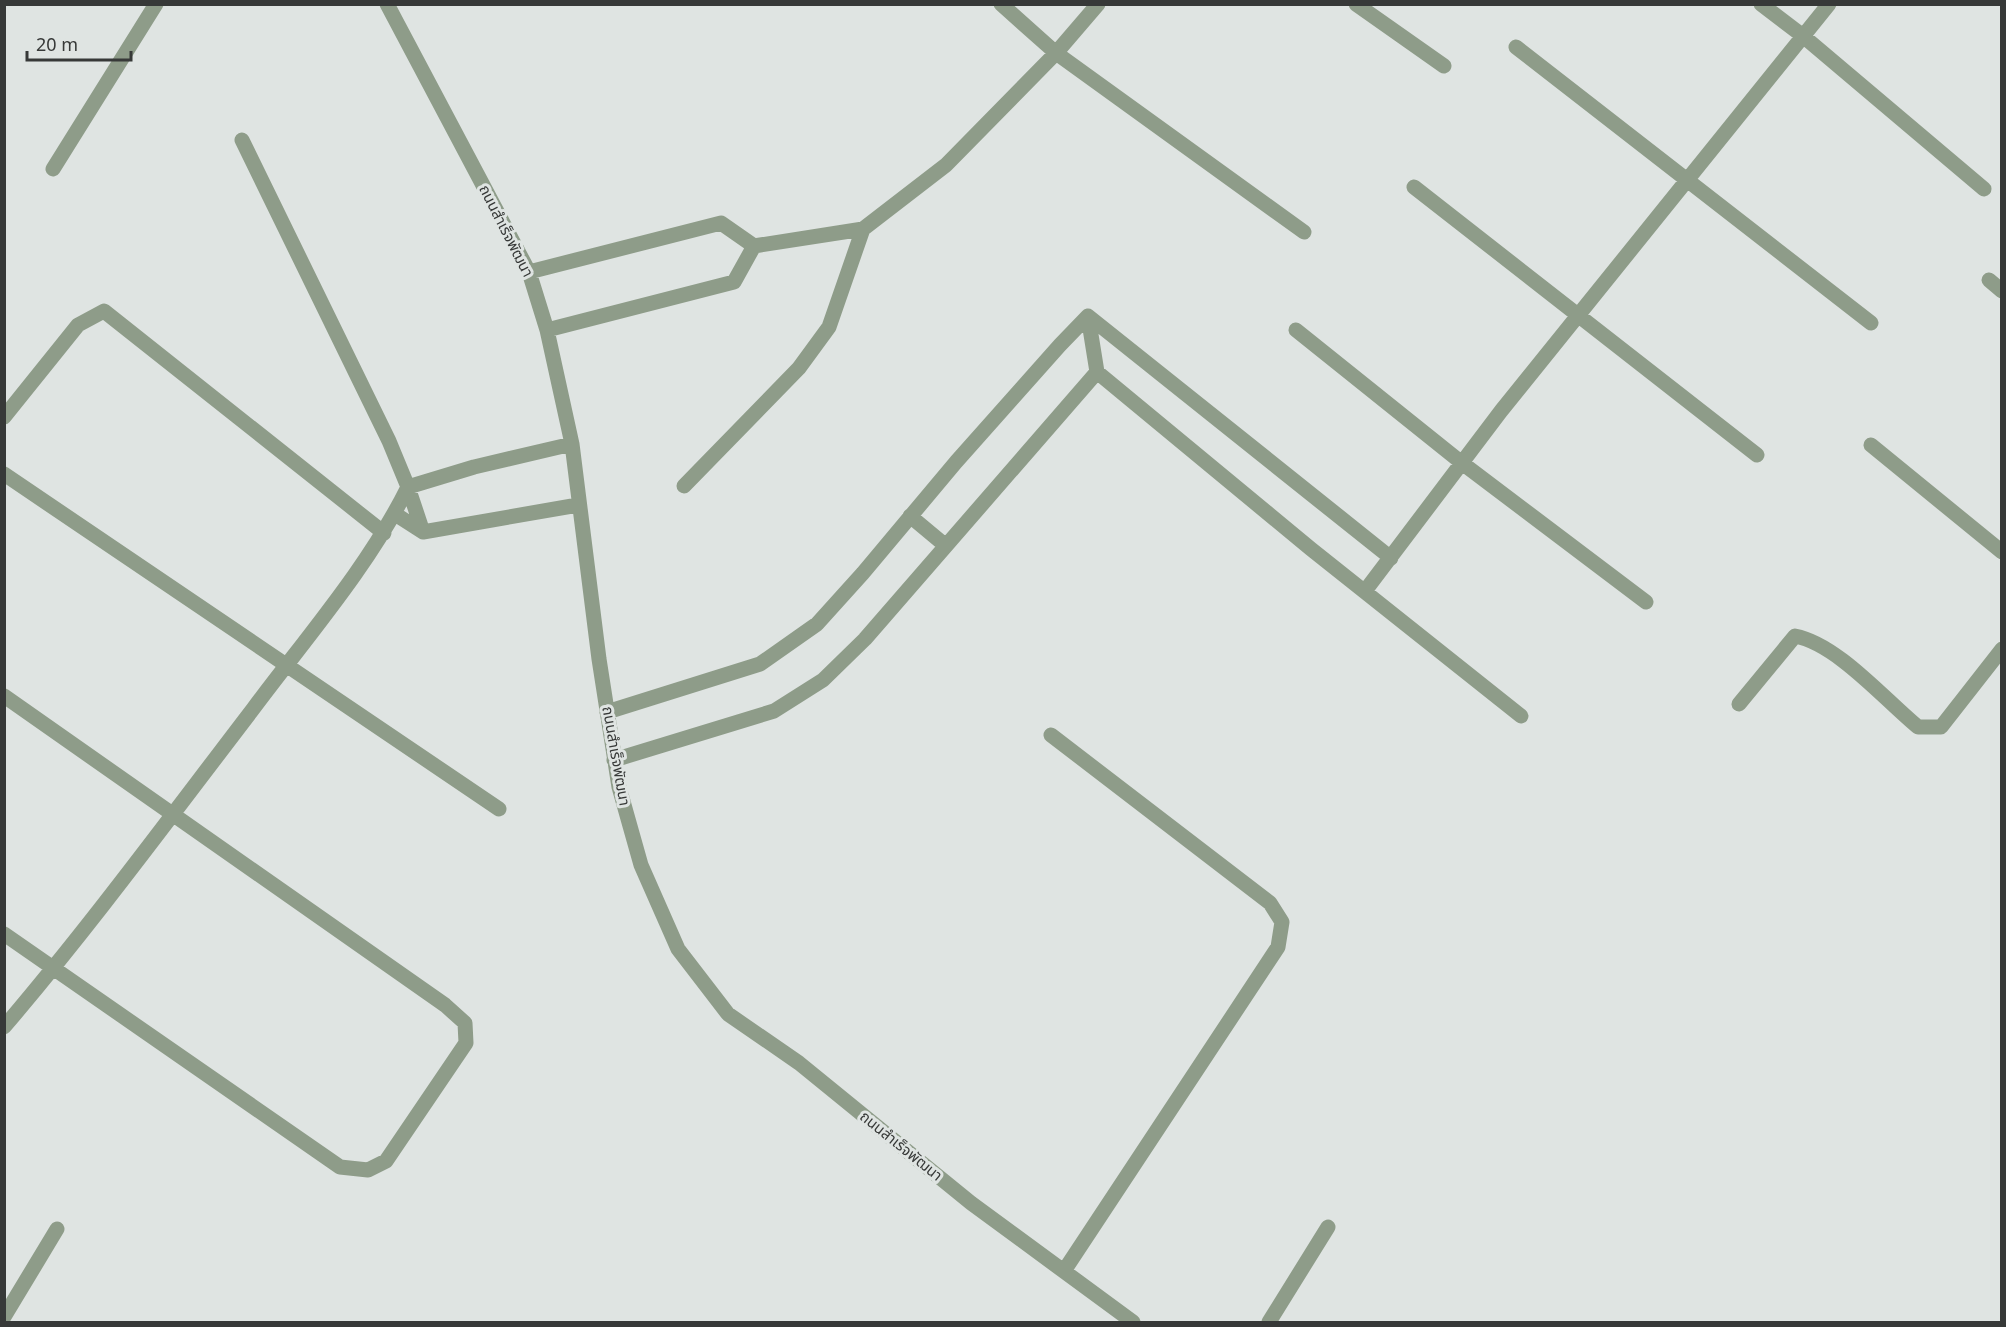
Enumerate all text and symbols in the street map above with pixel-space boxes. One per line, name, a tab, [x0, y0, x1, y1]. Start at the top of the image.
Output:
scale bar	[27, 24, 130, 62]
text: 20 m	[36, 32, 78, 56]
street label: ถนนสำเร็จพัฒนา	[475, 181, 539, 280]
street label: ถนนสำเร็จพัฒนา	[598, 704, 636, 807]
street label: ถนนสำเร็จพัฒนา	[856, 1106, 947, 1185]

